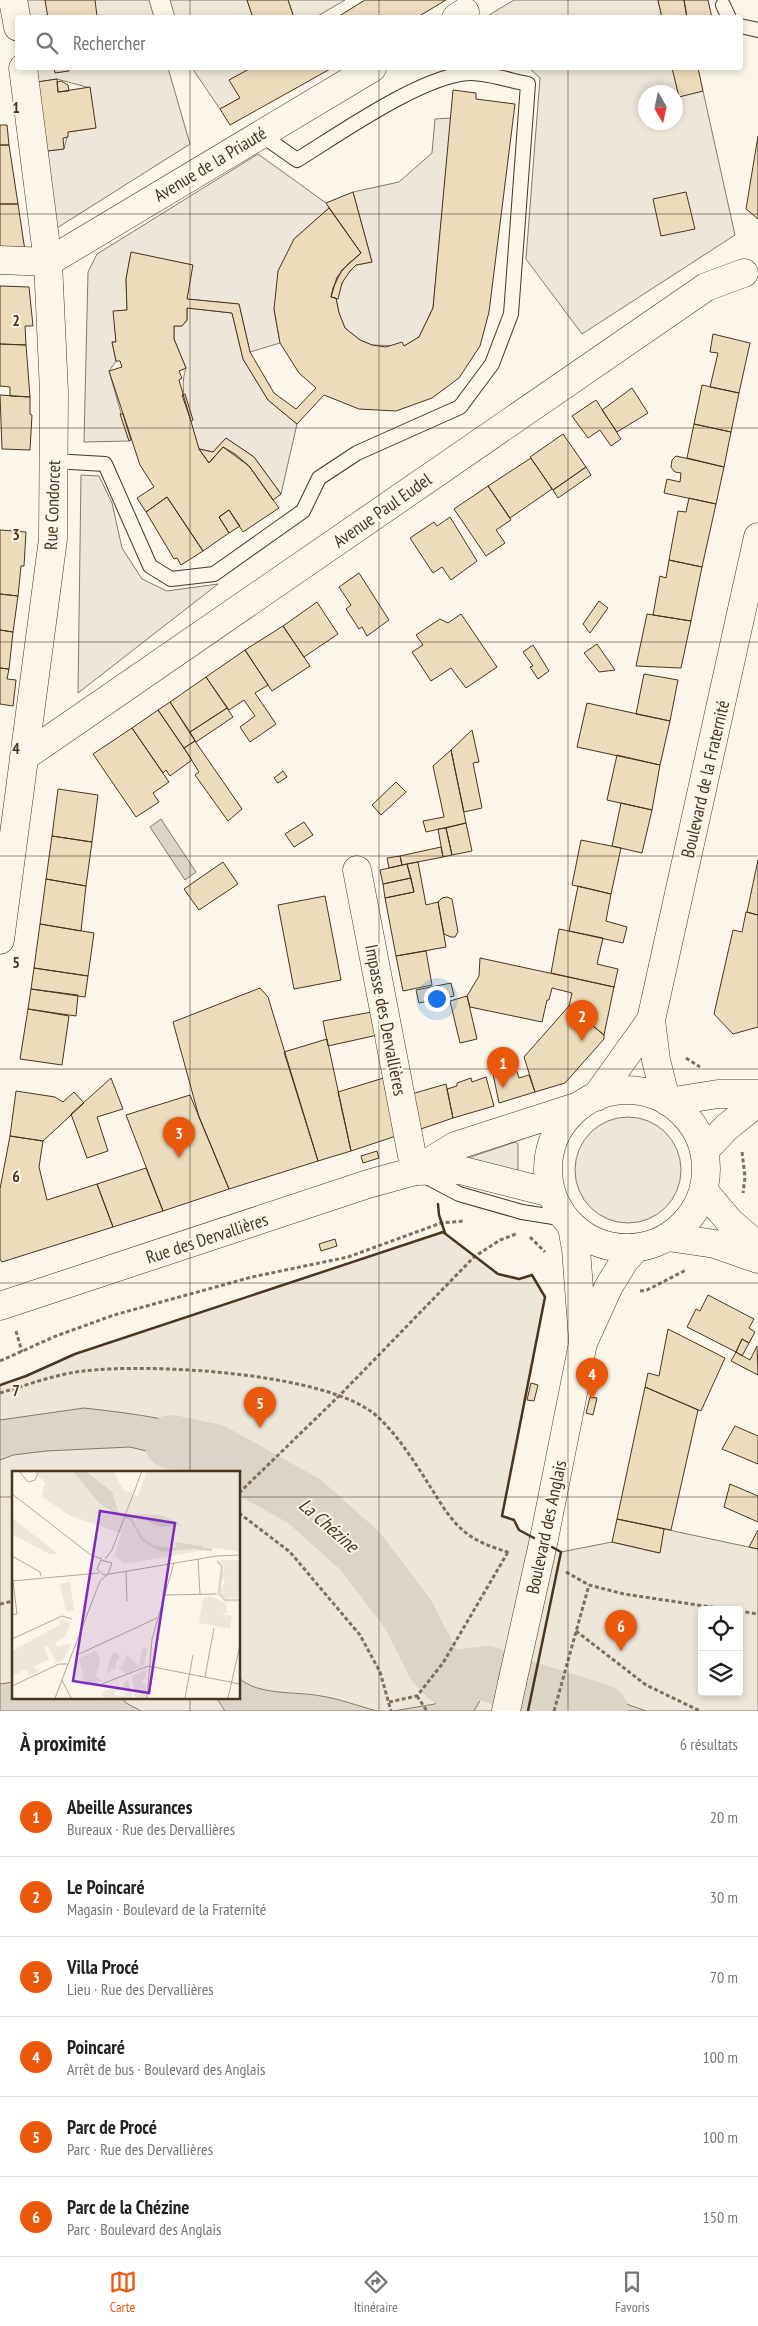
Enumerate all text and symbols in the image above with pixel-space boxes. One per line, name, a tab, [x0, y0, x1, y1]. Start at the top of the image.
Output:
search box	[15, 15, 743, 70]
icon: search	[33, 29, 61, 57]
text: Rechercher	[73, 31, 145, 55]
north arrow	[638, 85, 683, 130]
text: 1	[12, 97, 20, 117]
street label: Avenue de la Priauté	[150, 121, 270, 207]
text: 2	[12, 310, 20, 330]
street label: Rue Condorcet	[39, 460, 65, 550]
street label: Avenue Paul Eudel	[328, 467, 436, 552]
text: 3	[12, 524, 20, 544]
street label: Boulevard de la Fraternité	[676, 698, 734, 860]
text: 4	[12, 738, 20, 758]
street label: Impasse des Dervallières	[360, 942, 412, 1098]
text: 5	[12, 952, 20, 972]
your location	[424, 986, 450, 1012]
pin: 2	[566, 1000, 598, 1041]
pin: 1	[487, 1047, 519, 1088]
pin: 3	[163, 1117, 195, 1158]
text: 6	[12, 1166, 20, 1186]
street label: Rue des Dervallières	[143, 1207, 271, 1269]
pin: 4	[576, 1358, 608, 1399]
text: 7	[12, 1380, 20, 1400]
pin: 5	[244, 1387, 276, 1428]
street label: Boulevard des Anglais	[521, 1458, 571, 1596]
inset map	[12, 1471, 240, 1698]
water label: La Chézine	[294, 1493, 365, 1558]
map controls	[698, 1606, 743, 1696]
button: locate	[698, 1606, 743, 1651]
pin: 6	[605, 1610, 637, 1651]
button: layers	[698, 1651, 743, 1696]
text: À proximité	[20, 1730, 106, 1757]
text: 6 résultats	[680, 1734, 738, 1754]
text: Abeille Assurances	[67, 1795, 192, 1819]
text: 1	[32, 1807, 40, 1827]
text: 20 m	[710, 1807, 738, 1827]
text: Bureaux · Rue des Dervallières	[67, 1819, 235, 1839]
text: Le Poincaré	[67, 1875, 145, 1899]
text: 2	[32, 1887, 40, 1907]
text: 30 m	[710, 1887, 738, 1907]
text: Magasin · Boulevard de la Fraternité	[67, 1899, 266, 1919]
text: Villa Procé	[67, 1955, 139, 1979]
text: 3	[32, 1967, 40, 1987]
text: 70 m	[710, 1967, 738, 1987]
text: Lieu · Rue des Dervallières	[67, 1979, 214, 1999]
text: Poincaré	[67, 2035, 125, 2059]
text: 4	[32, 2047, 40, 2067]
text: 100 m	[703, 2047, 738, 2067]
text: Arrêt de bus · Boulevard des Anglais	[67, 2059, 265, 2079]
text: Parc de Procé	[67, 2115, 157, 2139]
text: 5	[32, 2127, 40, 2147]
text: 100 m	[703, 2127, 738, 2147]
text: Parc · Rue des Dervallières	[67, 2139, 213, 2159]
text: Parc de la Chézine	[67, 2195, 189, 2219]
text: 6	[32, 2207, 40, 2227]
text: 150 m	[703, 2207, 738, 2227]
text: Parc · Boulevard des Anglais	[67, 2219, 221, 2239]
tab: Carte	[109, 2268, 137, 2316]
tab: Itinéraire	[354, 2268, 398, 2316]
tab: Favoris	[615, 2268, 649, 2316]

